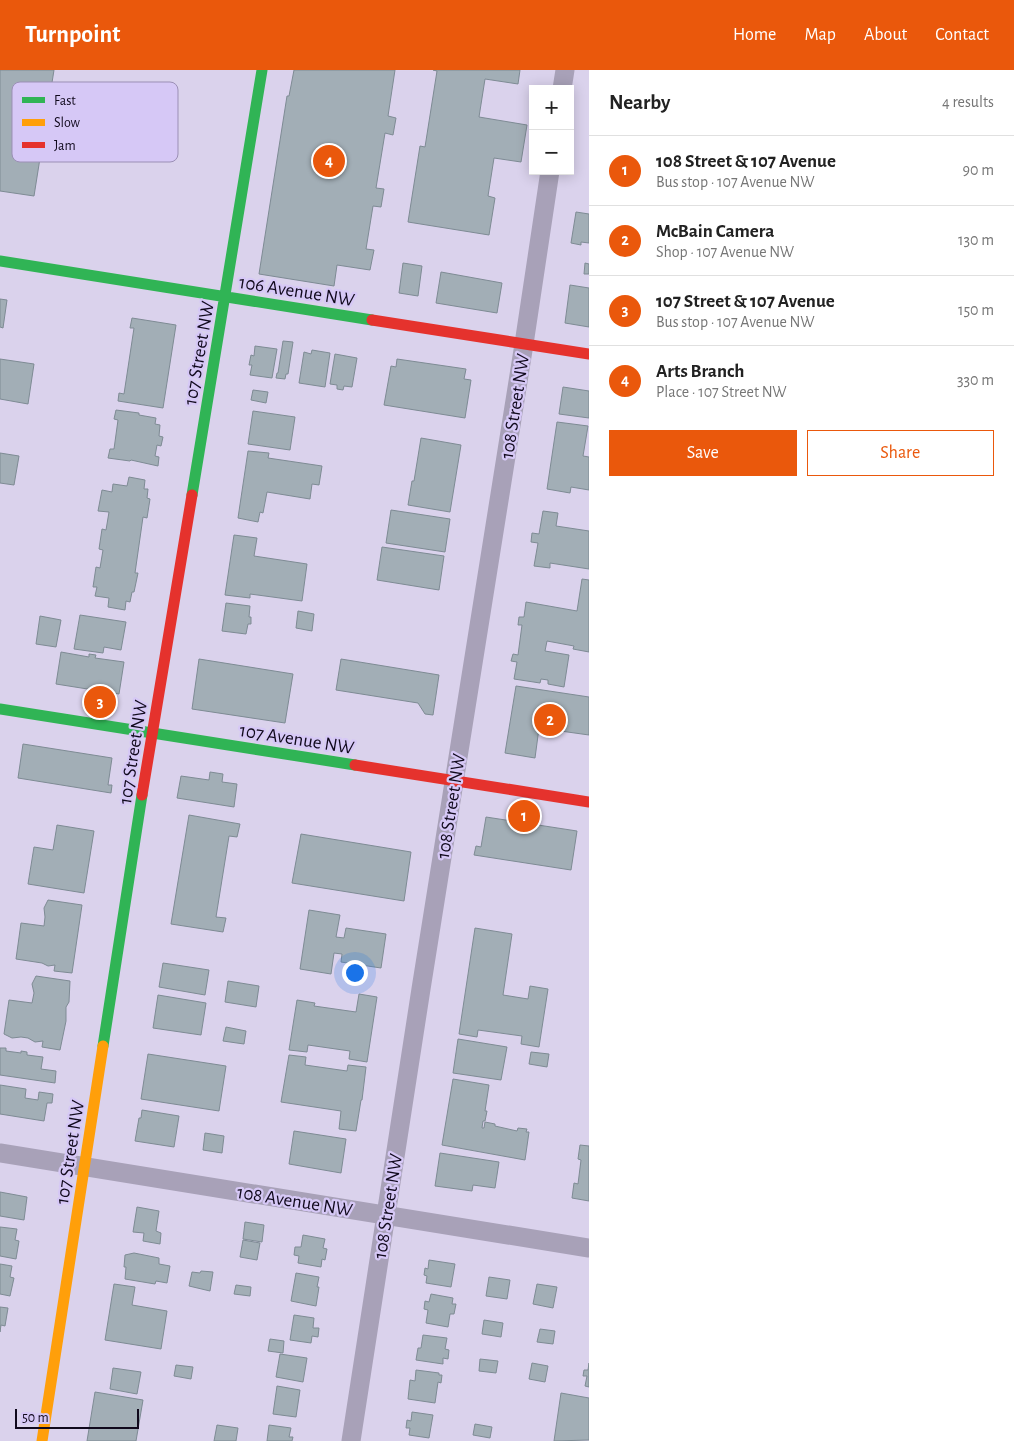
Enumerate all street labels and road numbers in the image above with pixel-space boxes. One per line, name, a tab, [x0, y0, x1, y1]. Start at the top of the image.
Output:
street label: 106 Avenue NW	[238, 273, 356, 310]
street label: 107 Street NW	[181, 300, 218, 407]
street label: 108 Street NW	[498, 352, 533, 460]
street label: 107 Street NW	[116, 699, 151, 806]
street label: 107 Avenue NW	[238, 721, 355, 758]
street label: 108 Street NW	[434, 752, 469, 860]
street label: 107 Street NW	[53, 1099, 88, 1206]
street label: 108 Street NW	[371, 1152, 406, 1260]
street label: 108 Avenue NW	[236, 1183, 354, 1220]

